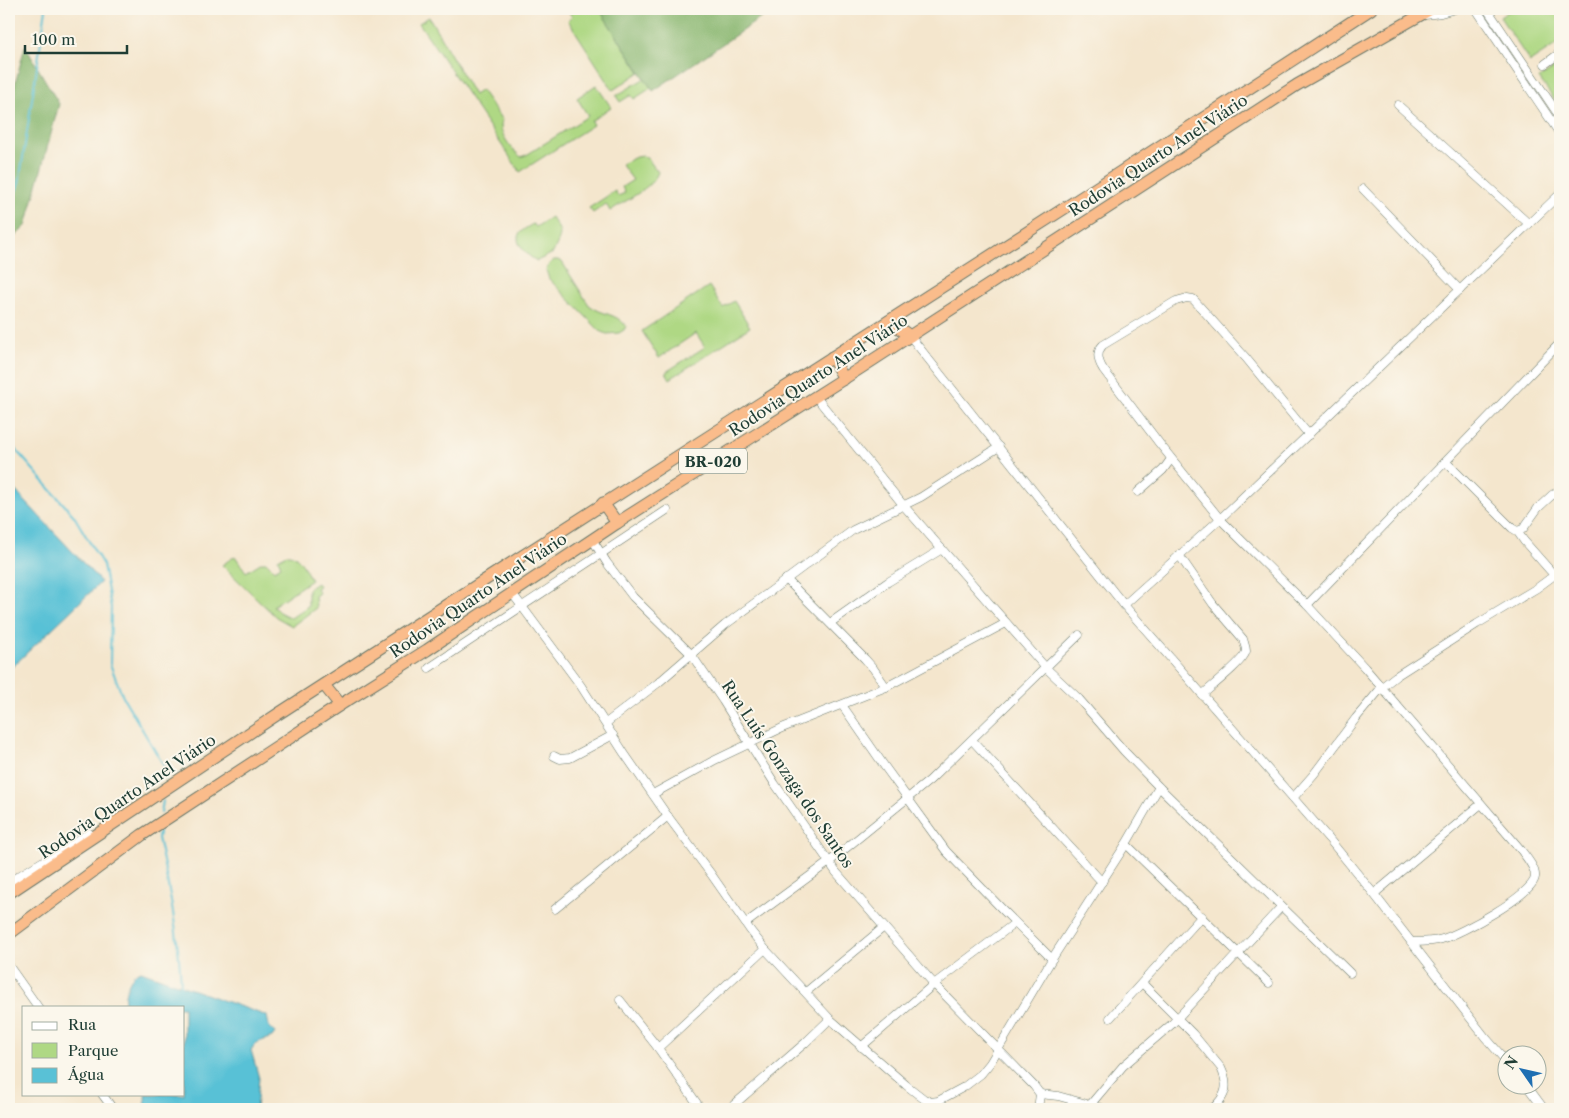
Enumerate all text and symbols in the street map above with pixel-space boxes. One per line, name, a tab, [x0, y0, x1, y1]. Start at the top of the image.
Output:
scale bar	[25, 22, 128, 54]
text: 100 m	[32, 30, 75, 49]
street label: Rodovia Quarto Anel Viário	[1065, 89, 1251, 220]
street label: Rodovia Quarto Anel Viário	[725, 309, 911, 440]
road number: BR-020	[679, 448, 747, 474]
street label: Rodovia Quarto Anel Viário	[386, 528, 571, 662]
street label: Rua Luís Gonzaga dos Santos	[718, 676, 858, 872]
street label: Rodovia Quarto Anel Viário	[35, 729, 220, 863]
legend	[22, 1006, 185, 1096]
text: Rua	[68, 1015, 96, 1034]
text: Parque	[68, 1041, 118, 1060]
north arrow	[1496, 1046, 1546, 1096]
text: N	[1500, 1053, 1522, 1073]
text: Água	[67, 1065, 104, 1084]

